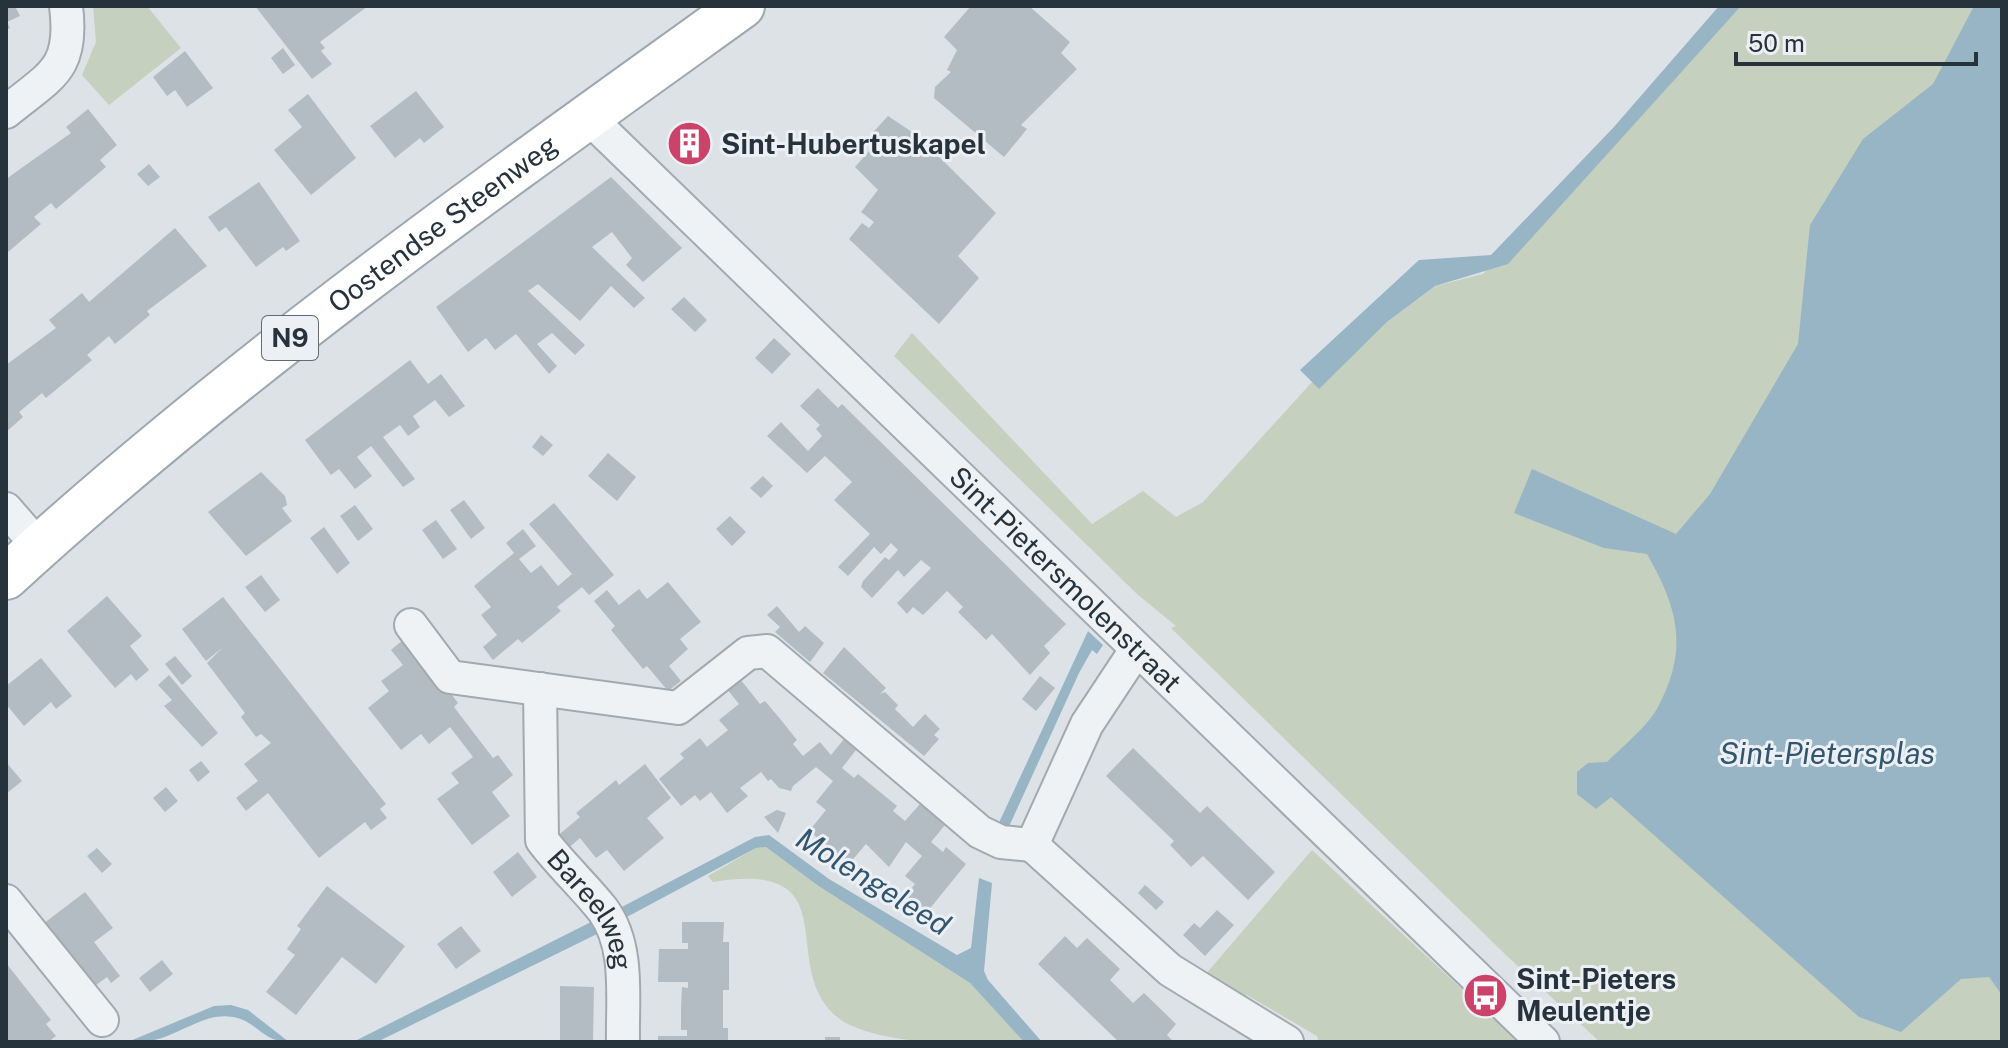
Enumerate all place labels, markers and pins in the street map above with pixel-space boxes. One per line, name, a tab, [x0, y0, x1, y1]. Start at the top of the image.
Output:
building icon: Sint-Hubertuskapel	[666, 120, 714, 168]
place label: Sint-Hubertuskapel	[721, 127, 986, 160]
place label: Sint-Pieters Meulentje	[1516, 962, 1676, 1027]
bus stop icon: Sint-Pieters Meulentje	[1461, 971, 1509, 1019]

